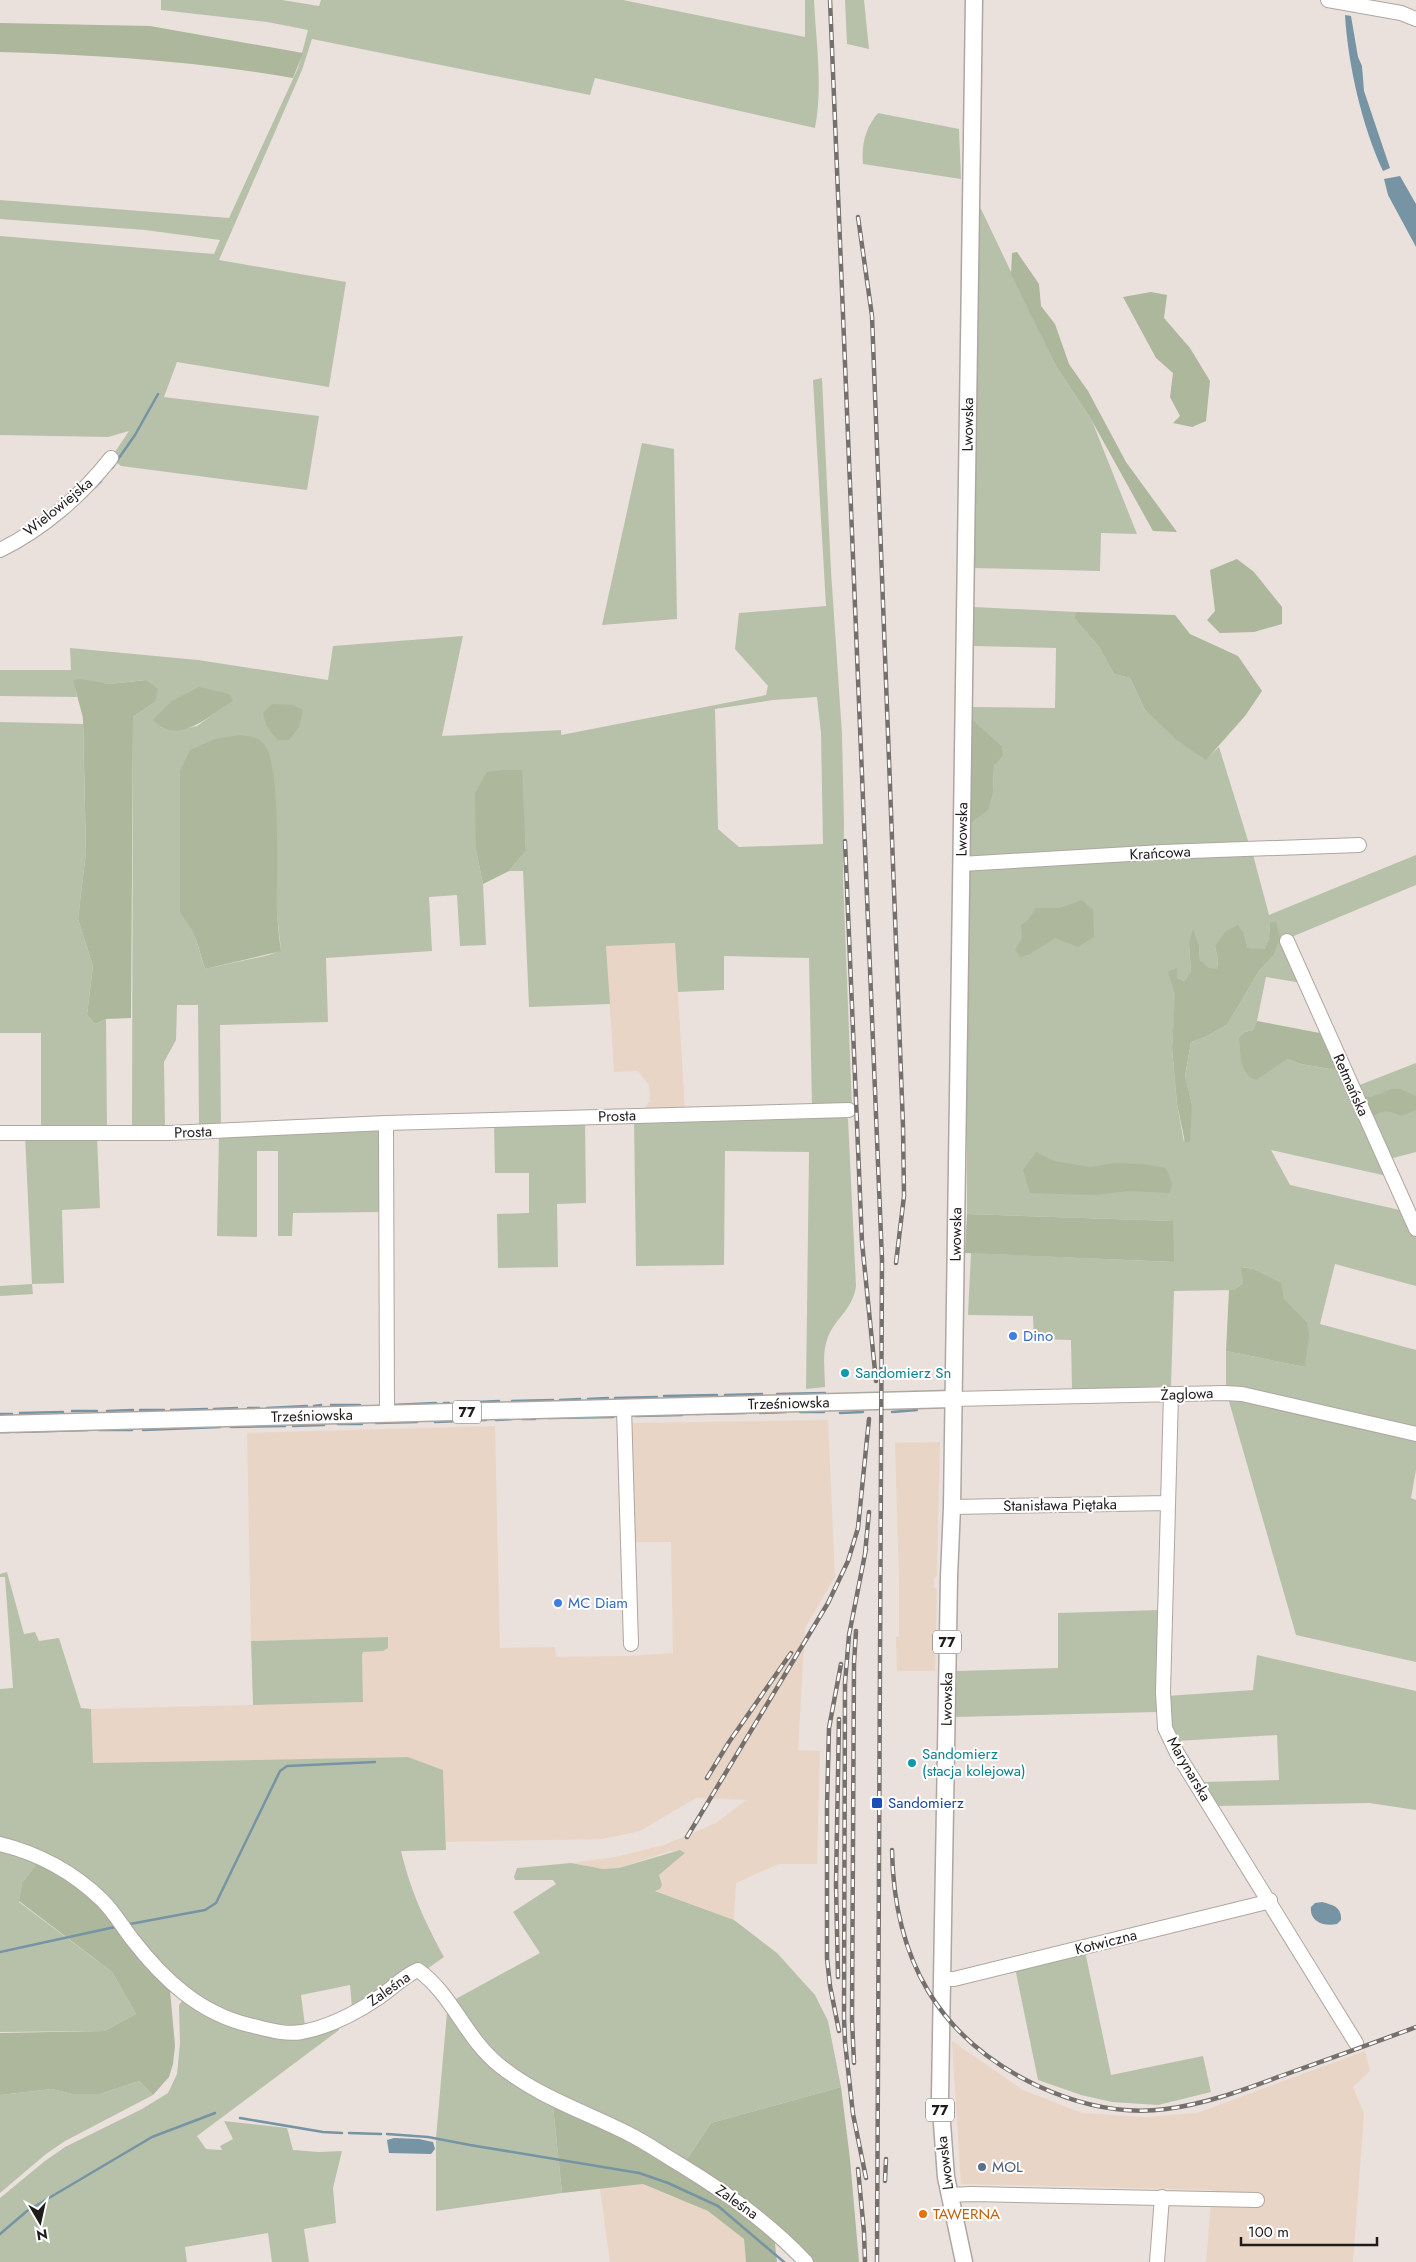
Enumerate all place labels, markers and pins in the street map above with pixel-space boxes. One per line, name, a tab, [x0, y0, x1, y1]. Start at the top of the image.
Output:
place label: Dino	[1023, 1325, 1053, 1347]
marker: Dino	[1007, 1330, 1019, 1342]
place label: Sandomierz Sn	[855, 1362, 951, 1384]
marker: Sandomierz Sn	[839, 1367, 851, 1379]
place label: MC Diam	[568, 1592, 628, 1614]
marker: MC Diam	[552, 1597, 564, 1609]
place label: Sandomierz (stacja kolejowa)	[922, 1743, 1026, 1782]
marker: Sandomierz (stacja kolejowa)	[906, 1757, 918, 1769]
place label: Sandomierz	[888, 1792, 964, 1814]
marker: Sandomierz	[870, 1796, 884, 1810]
place label: MOL	[992, 2156, 1023, 2178]
marker: MOL	[976, 2161, 988, 2173]
place label: TAWERNA	[933, 2203, 1000, 2225]
marker: TAWERNA	[917, 2208, 929, 2220]

